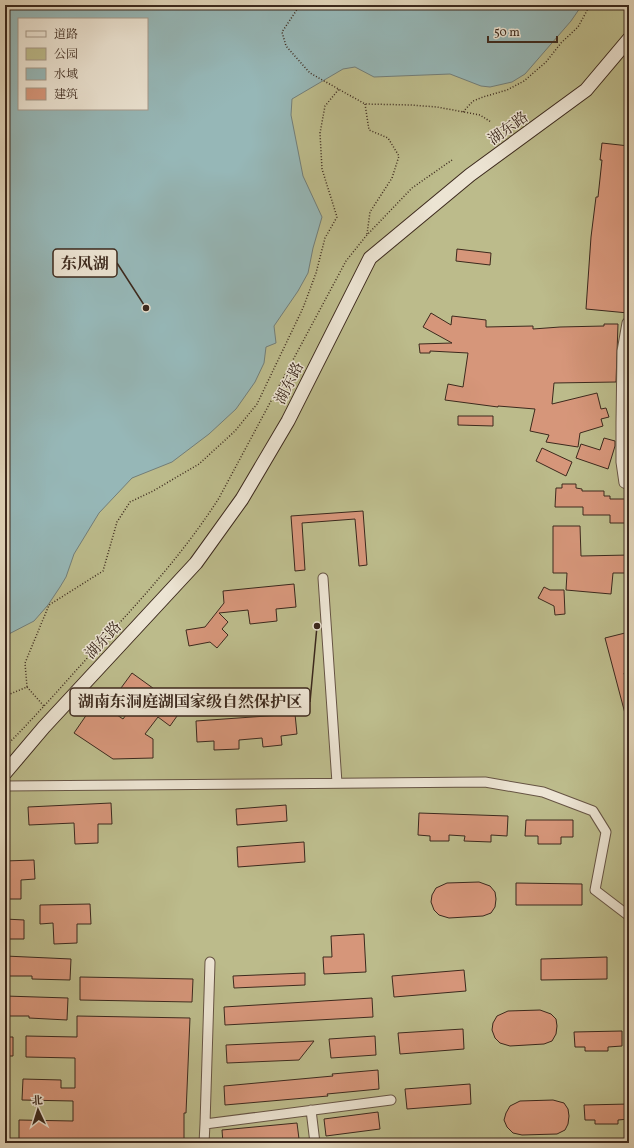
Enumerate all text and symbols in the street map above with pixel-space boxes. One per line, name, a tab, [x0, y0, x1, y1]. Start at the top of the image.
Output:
legend	[18, 18, 148, 110]
scale bar	[488, 18, 557, 44]
text: 50 m	[494, 25, 520, 41]
text: 道路	[54, 27, 78, 43]
text: 公园	[54, 47, 78, 63]
text: 水域	[54, 67, 78, 83]
text: 建筑	[54, 87, 78, 103]
street label: 湖东路	[485, 107, 533, 151]
callout: 东风湖	[53, 249, 117, 277]
text: 东风湖	[61, 254, 109, 276]
street label: 湖东路	[271, 359, 310, 409]
street label: 湖东路	[81, 617, 127, 665]
callout: 湖南东洞庭湖国家级自然保护区	[70, 688, 310, 716]
text: 湖南东洞庭湖国家级自然保护区	[78, 692, 302, 714]
north arrow	[18, 1090, 58, 1130]
text: 北	[31, 1094, 43, 1109]

